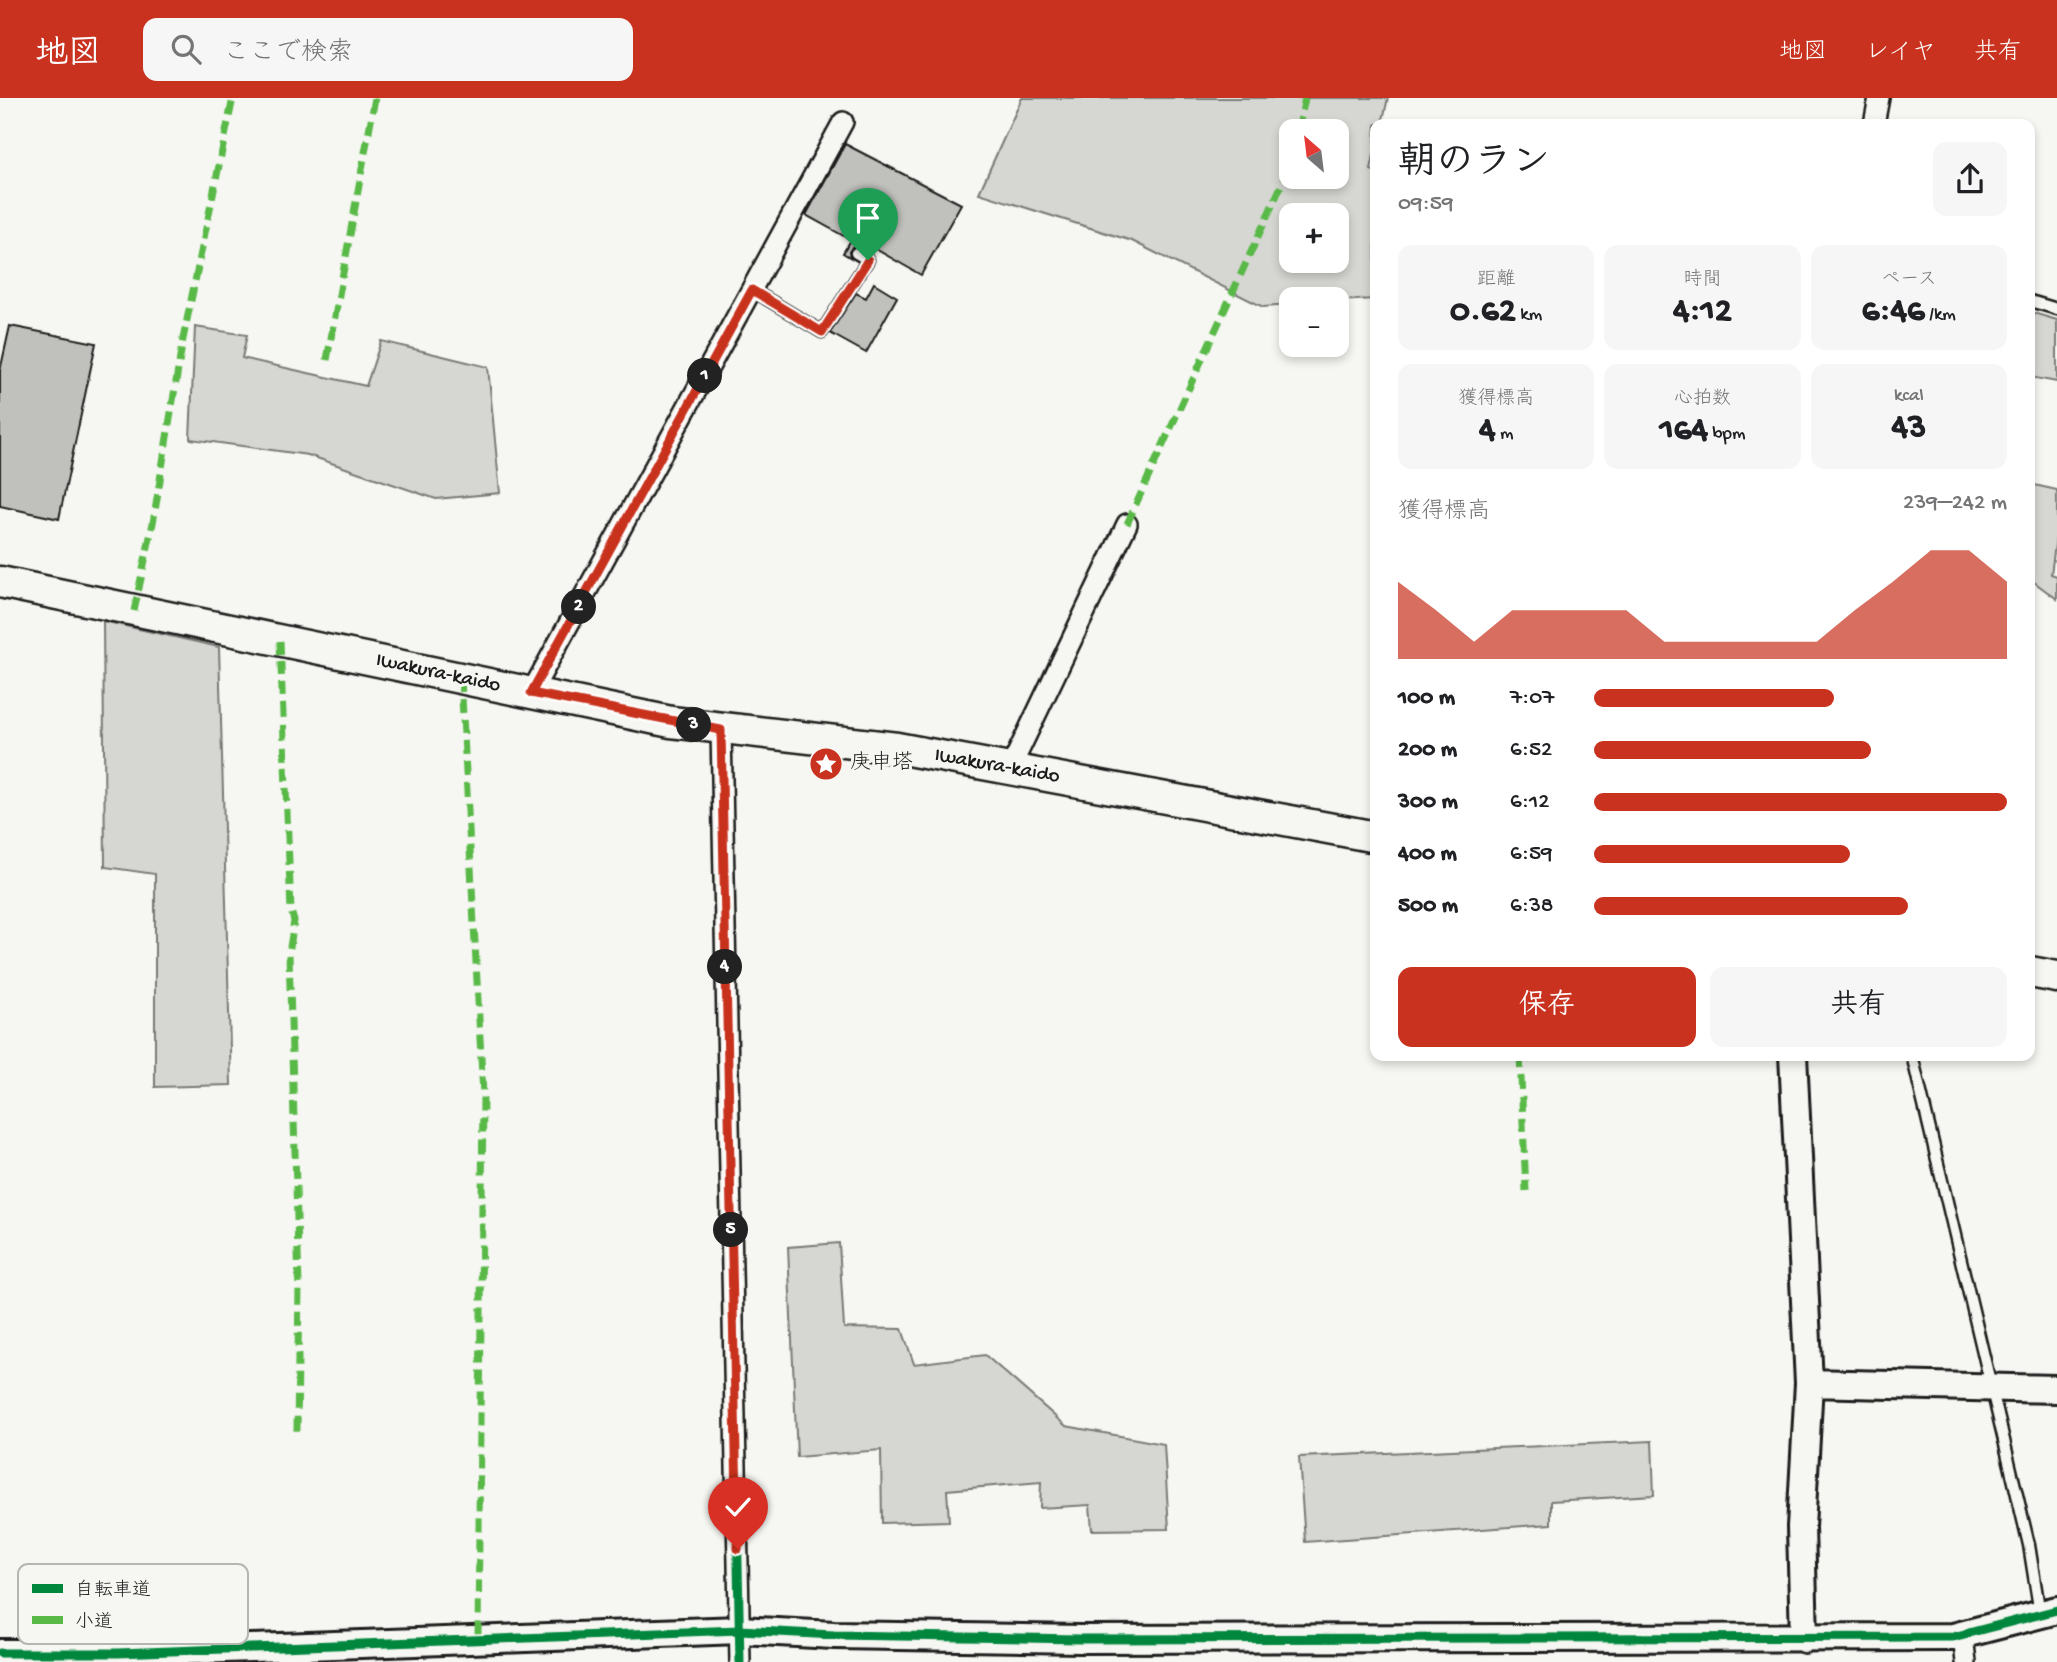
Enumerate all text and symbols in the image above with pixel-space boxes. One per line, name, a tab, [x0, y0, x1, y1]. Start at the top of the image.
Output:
search box	[143, 18, 633, 81]
icon: search	[167, 30, 205, 68]
text: 地図	[35, 37, 101, 75]
text: ここで検索	[223, 39, 353, 70]
text: 地図	[1779, 39, 1827, 68]
text: レイヤ	[1865, 39, 1936, 68]
text: 共有	[1974, 39, 2022, 68]
north arrow	[1279, 119, 1349, 189]
map controls	[1279, 119, 1349, 357]
button: share	[1933, 142, 2007, 216]
text: 朝のラン	[1398, 143, 1550, 187]
pin	[838, 188, 898, 260]
text: 09:59	[1398, 191, 1453, 218]
icon: arrive	[849, 199, 887, 237]
button: +	[1279, 203, 1349, 273]
text: 距離	[1477, 269, 1515, 292]
text: 時間	[1683, 269, 1722, 292]
text: ペース	[1881, 269, 1937, 292]
button: −	[1279, 287, 1349, 357]
text: 0.62	[1450, 292, 1516, 333]
text: 4:12	[1673, 292, 1732, 333]
text: 6:46	[1862, 292, 1925, 333]
text: km	[1516, 304, 1542, 327]
text: /km	[1925, 304, 1956, 327]
pin: 1	[688, 358, 722, 394]
text: 1	[701, 364, 708, 387]
text: kcal	[1894, 385, 1924, 408]
text: 獲得標高	[1458, 388, 1534, 411]
text: 心拍数	[1674, 388, 1731, 411]
text: 43	[1891, 408, 1926, 449]
text: 4	[1479, 411, 1495, 452]
text: 164	[1660, 411, 1708, 452]
text: m	[1495, 423, 1513, 446]
text: bpm	[1708, 423, 1745, 446]
text: 239–242 m	[1903, 490, 2007, 517]
text: 獲得標高	[1398, 499, 1490, 526]
pin: 2	[562, 589, 596, 624]
text: 2	[574, 595, 583, 618]
street label: Iwakura-kaido	[373, 649, 503, 699]
text: 100 m	[1398, 685, 1455, 712]
text: 7:07	[1510, 685, 1554, 712]
pin: 3	[676, 708, 712, 742]
text: 3	[689, 713, 698, 736]
text: 200 m	[1398, 737, 1457, 764]
text: 6:52	[1510, 737, 1552, 764]
street label: Iwakura-kaido	[932, 744, 1062, 790]
place icon: 庚申塔	[807, 745, 845, 783]
place label: 庚申塔	[850, 750, 913, 777]
text: 300 m	[1398, 789, 1458, 816]
text: 6:12	[1510, 789, 1549, 816]
text: 400 m	[1398, 841, 1457, 868]
text: 6:59	[1510, 841, 1553, 868]
text: 500 m	[1398, 893, 1458, 920]
text: 6:38	[1510, 893, 1553, 920]
pin: 4	[708, 950, 742, 984]
text: 4	[720, 955, 729, 978]
button: 保存	[1398, 967, 1696, 1047]
button: 共有	[1710, 967, 2007, 1047]
pin: 5	[714, 1212, 748, 1248]
text: 5	[726, 1218, 736, 1241]
pin	[708, 1477, 768, 1549]
icon: check	[719, 1488, 757, 1526]
legend	[18, 1564, 248, 1644]
text: 自転車道	[75, 1579, 151, 1603]
text: 小道	[75, 1611, 113, 1635]

